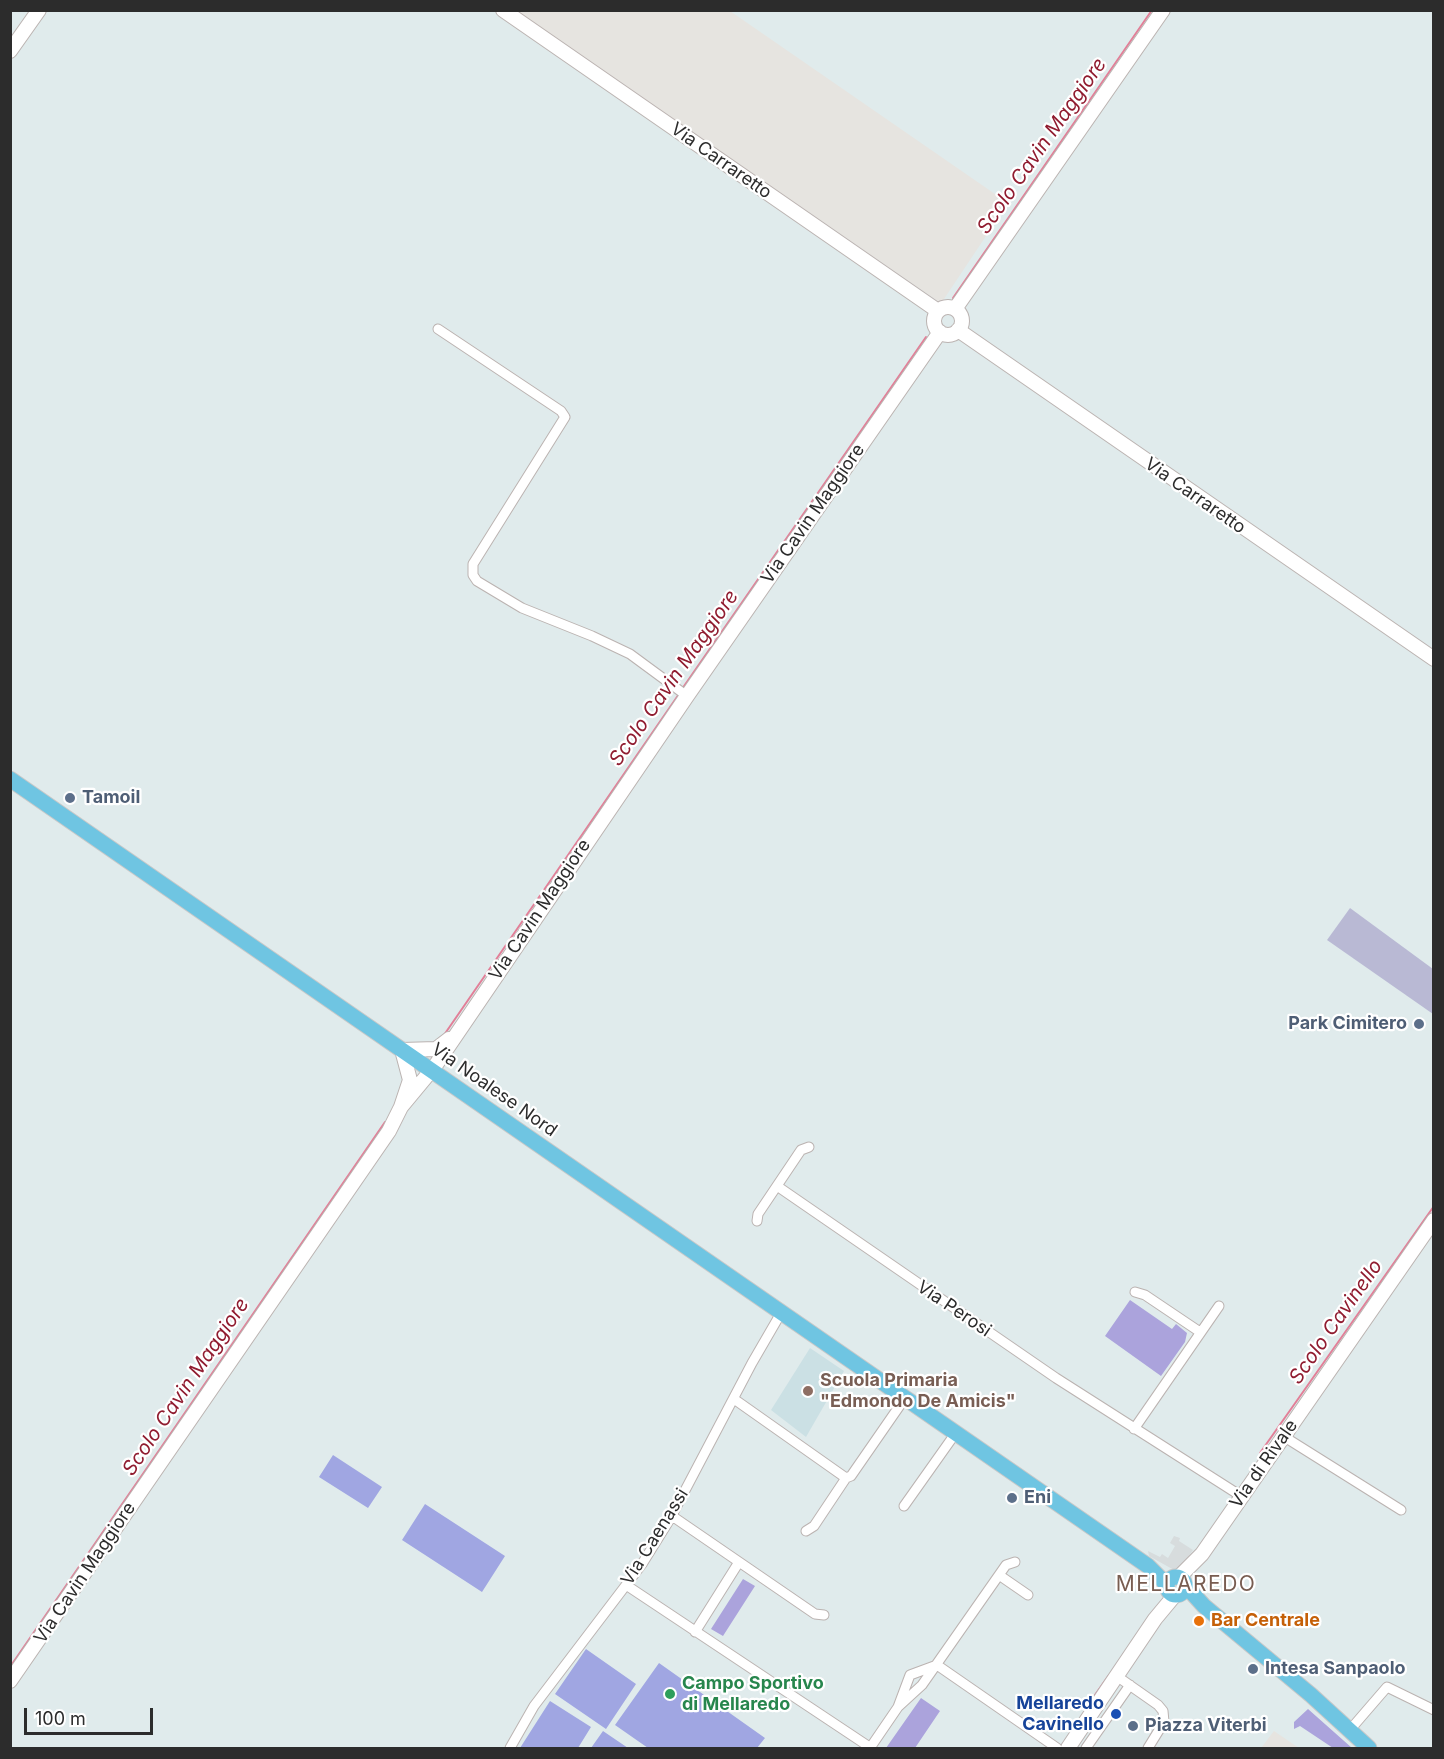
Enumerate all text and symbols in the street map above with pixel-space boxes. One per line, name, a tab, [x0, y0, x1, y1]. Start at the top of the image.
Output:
water label: Scolo Cavin Maggiore	[972, 53, 1112, 239]
street label: Via Carraretto	[666, 118, 776, 204]
street label: Via Cavin Maggiore	[757, 440, 869, 588]
street label: Via Carraretto	[1140, 453, 1250, 539]
water label: Scolo Cavin Maggiore	[604, 585, 744, 771]
place label: Tamoil	[82, 787, 140, 809]
marker: Tamoil	[63, 791, 77, 805]
street label: Via Cavin Maggiore	[485, 835, 595, 985]
place label: Park Cimitero	[1288, 1013, 1407, 1035]
marker: Park Cimitero	[1412, 1017, 1426, 1031]
street label: Via Noalese Nord	[427, 1039, 561, 1141]
water label: Scolo Cavinello	[1284, 1255, 1388, 1389]
street label: Via Perosi	[913, 1276, 995, 1342]
water label: Scolo Cavin Maggiore	[118, 1294, 254, 1480]
place label: Scuola Primaria "Edmondo De Amicis"	[820, 1370, 1016, 1412]
marker: Scuola Primaria "Edmondo De Amicis"	[801, 1384, 815, 1398]
street label: Via di Rivale	[1226, 1415, 1302, 1513]
street label: Via Caenassi	[617, 1485, 693, 1589]
place label: Eni	[1024, 1487, 1051, 1509]
marker: Eni	[1005, 1491, 1019, 1505]
street label: Via Cavin Maggiore	[30, 1498, 140, 1648]
district label: MELLAREDO	[1116, 1572, 1256, 1598]
place label: Bar Centrale	[1211, 1610, 1320, 1632]
marker: Bar Centrale	[1192, 1614, 1206, 1628]
place label: Intesa Sanpaolo	[1265, 1658, 1406, 1680]
marker: Intesa Sanpaolo	[1246, 1662, 1260, 1676]
place label: Campo Sportivo di Mellaredo	[682, 1673, 824, 1716]
marker: Campo Sportivo di Mellaredo	[663, 1687, 677, 1701]
place label: Mellaredo Cavinello	[1016, 1693, 1104, 1736]
scale bar	[27, 1696, 156, 1734]
marker: Mellaredo Cavinello	[1109, 1707, 1123, 1721]
text: 100 m	[35, 1708, 86, 1729]
place label: Piazza Viterbi	[1145, 1715, 1267, 1737]
marker: Piazza Viterbi	[1126, 1719, 1140, 1733]

